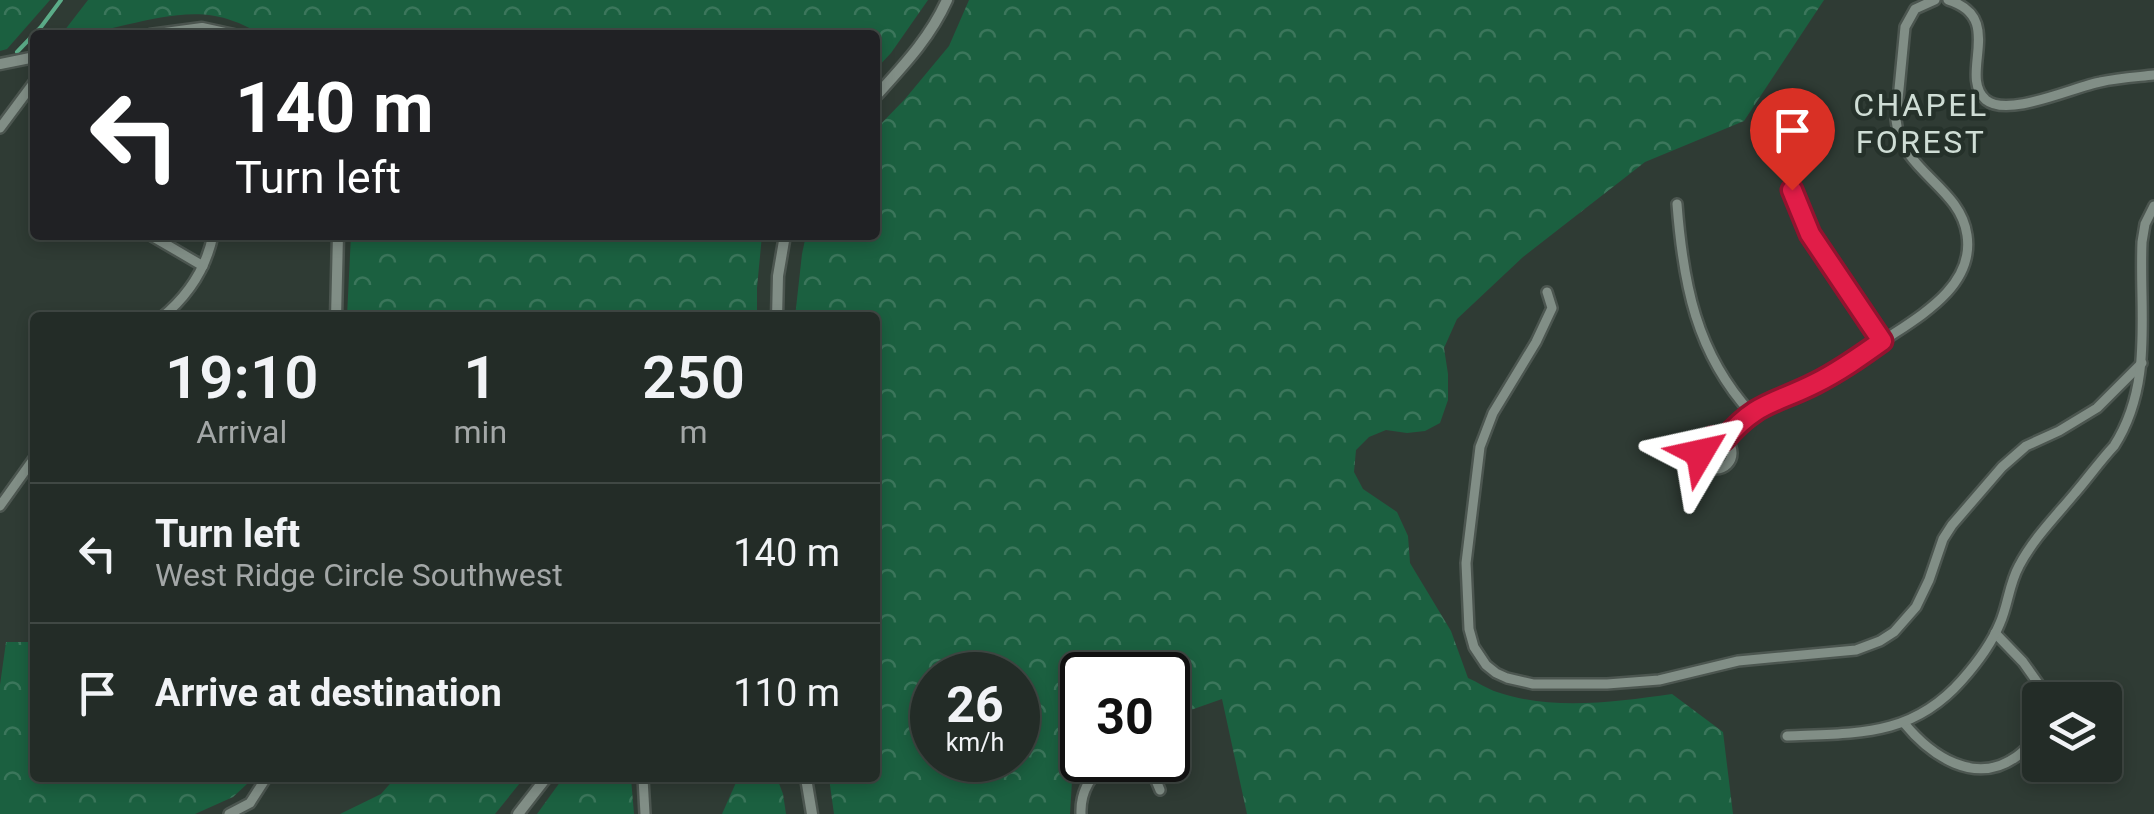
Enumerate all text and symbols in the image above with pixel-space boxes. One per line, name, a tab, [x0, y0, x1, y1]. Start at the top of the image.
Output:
text: 140 m	[235, 67, 434, 149]
icon: left	[70, 70, 200, 200]
district label: CHAPEL FOREST	[1853, 86, 1989, 161]
pin	[1750, 88, 1835, 191]
icon: arrive	[1765, 103, 1820, 158]
text: Turn left	[235, 151, 401, 204]
text: 19:10	[165, 342, 319, 413]
text: 1	[463, 342, 497, 413]
text: 250	[642, 342, 745, 413]
position arrow	[1648, 401, 1752, 505]
text: Arrival	[196, 413, 287, 451]
text: min	[454, 413, 507, 451]
text: m	[679, 413, 708, 451]
text: Turn left	[155, 512, 300, 556]
icon: left	[70, 526, 125, 581]
text: 140 m	[733, 531, 840, 575]
text: West Ridge Circle Southwest	[155, 556, 563, 594]
speed limit sign: 30	[1060, 652, 1190, 782]
icon: arrive	[70, 666, 125, 721]
text: Arrive at destination	[155, 671, 502, 715]
text: 110 m	[733, 671, 840, 715]
text: 26	[946, 676, 1004, 734]
map controls	[2022, 682, 2122, 782]
button: layers	[2022, 682, 2122, 782]
text: km/h	[946, 728, 1004, 757]

